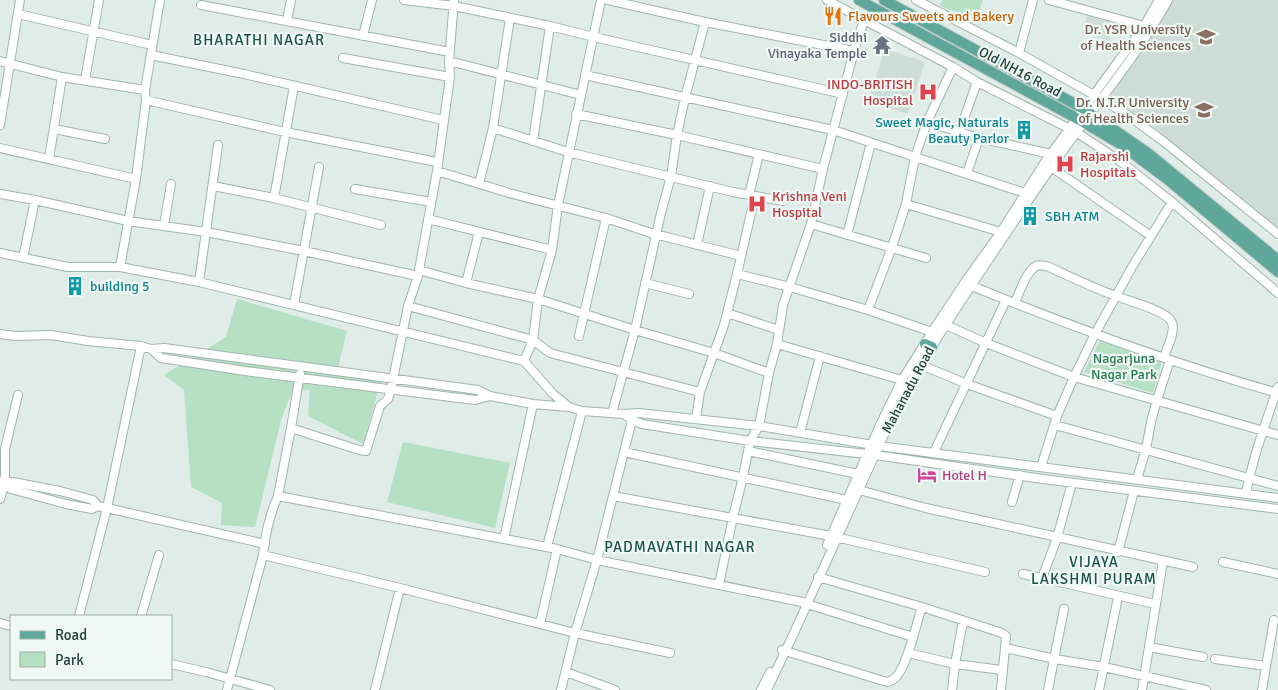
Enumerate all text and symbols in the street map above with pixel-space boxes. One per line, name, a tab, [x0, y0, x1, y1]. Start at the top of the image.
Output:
restaurant icon: Flavours Sweets and Bakery	[822, 5, 844, 27]
place label: Flavours Sweets and Bakery	[848, 8, 1014, 25]
place label: Dr. YSR University of Health Sciences	[1080, 21, 1191, 54]
school or university icon: Dr. YSR University of Health Sciences	[1195, 26, 1217, 48]
place label: Siddhi Vinayaka Temple	[768, 29, 867, 62]
district label: BHARATHI NAGAR	[193, 31, 325, 49]
temple icon: Siddhi Vinayaka Temple	[871, 34, 893, 56]
street label: Old NH16 Road	[976, 43, 1064, 101]
place label: INDO-BRITISH Hospital	[827, 76, 913, 109]
hospital icon: INDO-BRITISH Hospital	[917, 81, 939, 103]
place label: Dr. N.T.R University of Health Sciences	[1076, 94, 1189, 127]
school or university icon: Dr. N.T.R University of Health Sciences	[1193, 99, 1215, 121]
place label: Sweet Magic, Naturals Beauty Parlor	[875, 114, 1010, 147]
building icon: Sweet Magic, Naturals Beauty Parlor	[1013, 119, 1035, 141]
place label: Rajarshi Hospitals	[1080, 148, 1136, 181]
hospital icon: Rajarshi Hospitals	[1054, 153, 1076, 175]
place label: Krishna Veni Hospital	[772, 188, 847, 221]
hospital icon: Krishna Veni Hospital	[746, 193, 768, 215]
building icon: SBH ATM	[1019, 205, 1041, 227]
place label: SBH ATM	[1045, 208, 1099, 225]
building icon: building 5	[64, 275, 86, 297]
place label: building 5	[90, 278, 150, 295]
street label: Mahanadu Road	[878, 344, 938, 436]
park label: Nagarjuna Nagar Park	[1091, 350, 1157, 383]
hotel icon: Hotel H	[916, 464, 938, 486]
place label: Hotel H	[942, 467, 987, 484]
district label: PADMAVATHI NAGAR	[604, 538, 756, 556]
district label: VIJAYA LAKSHMI PURAM	[1031, 553, 1157, 588]
legend	[10, 615, 172, 680]
text: Road	[55, 626, 87, 644]
text: Park	[55, 651, 84, 669]

